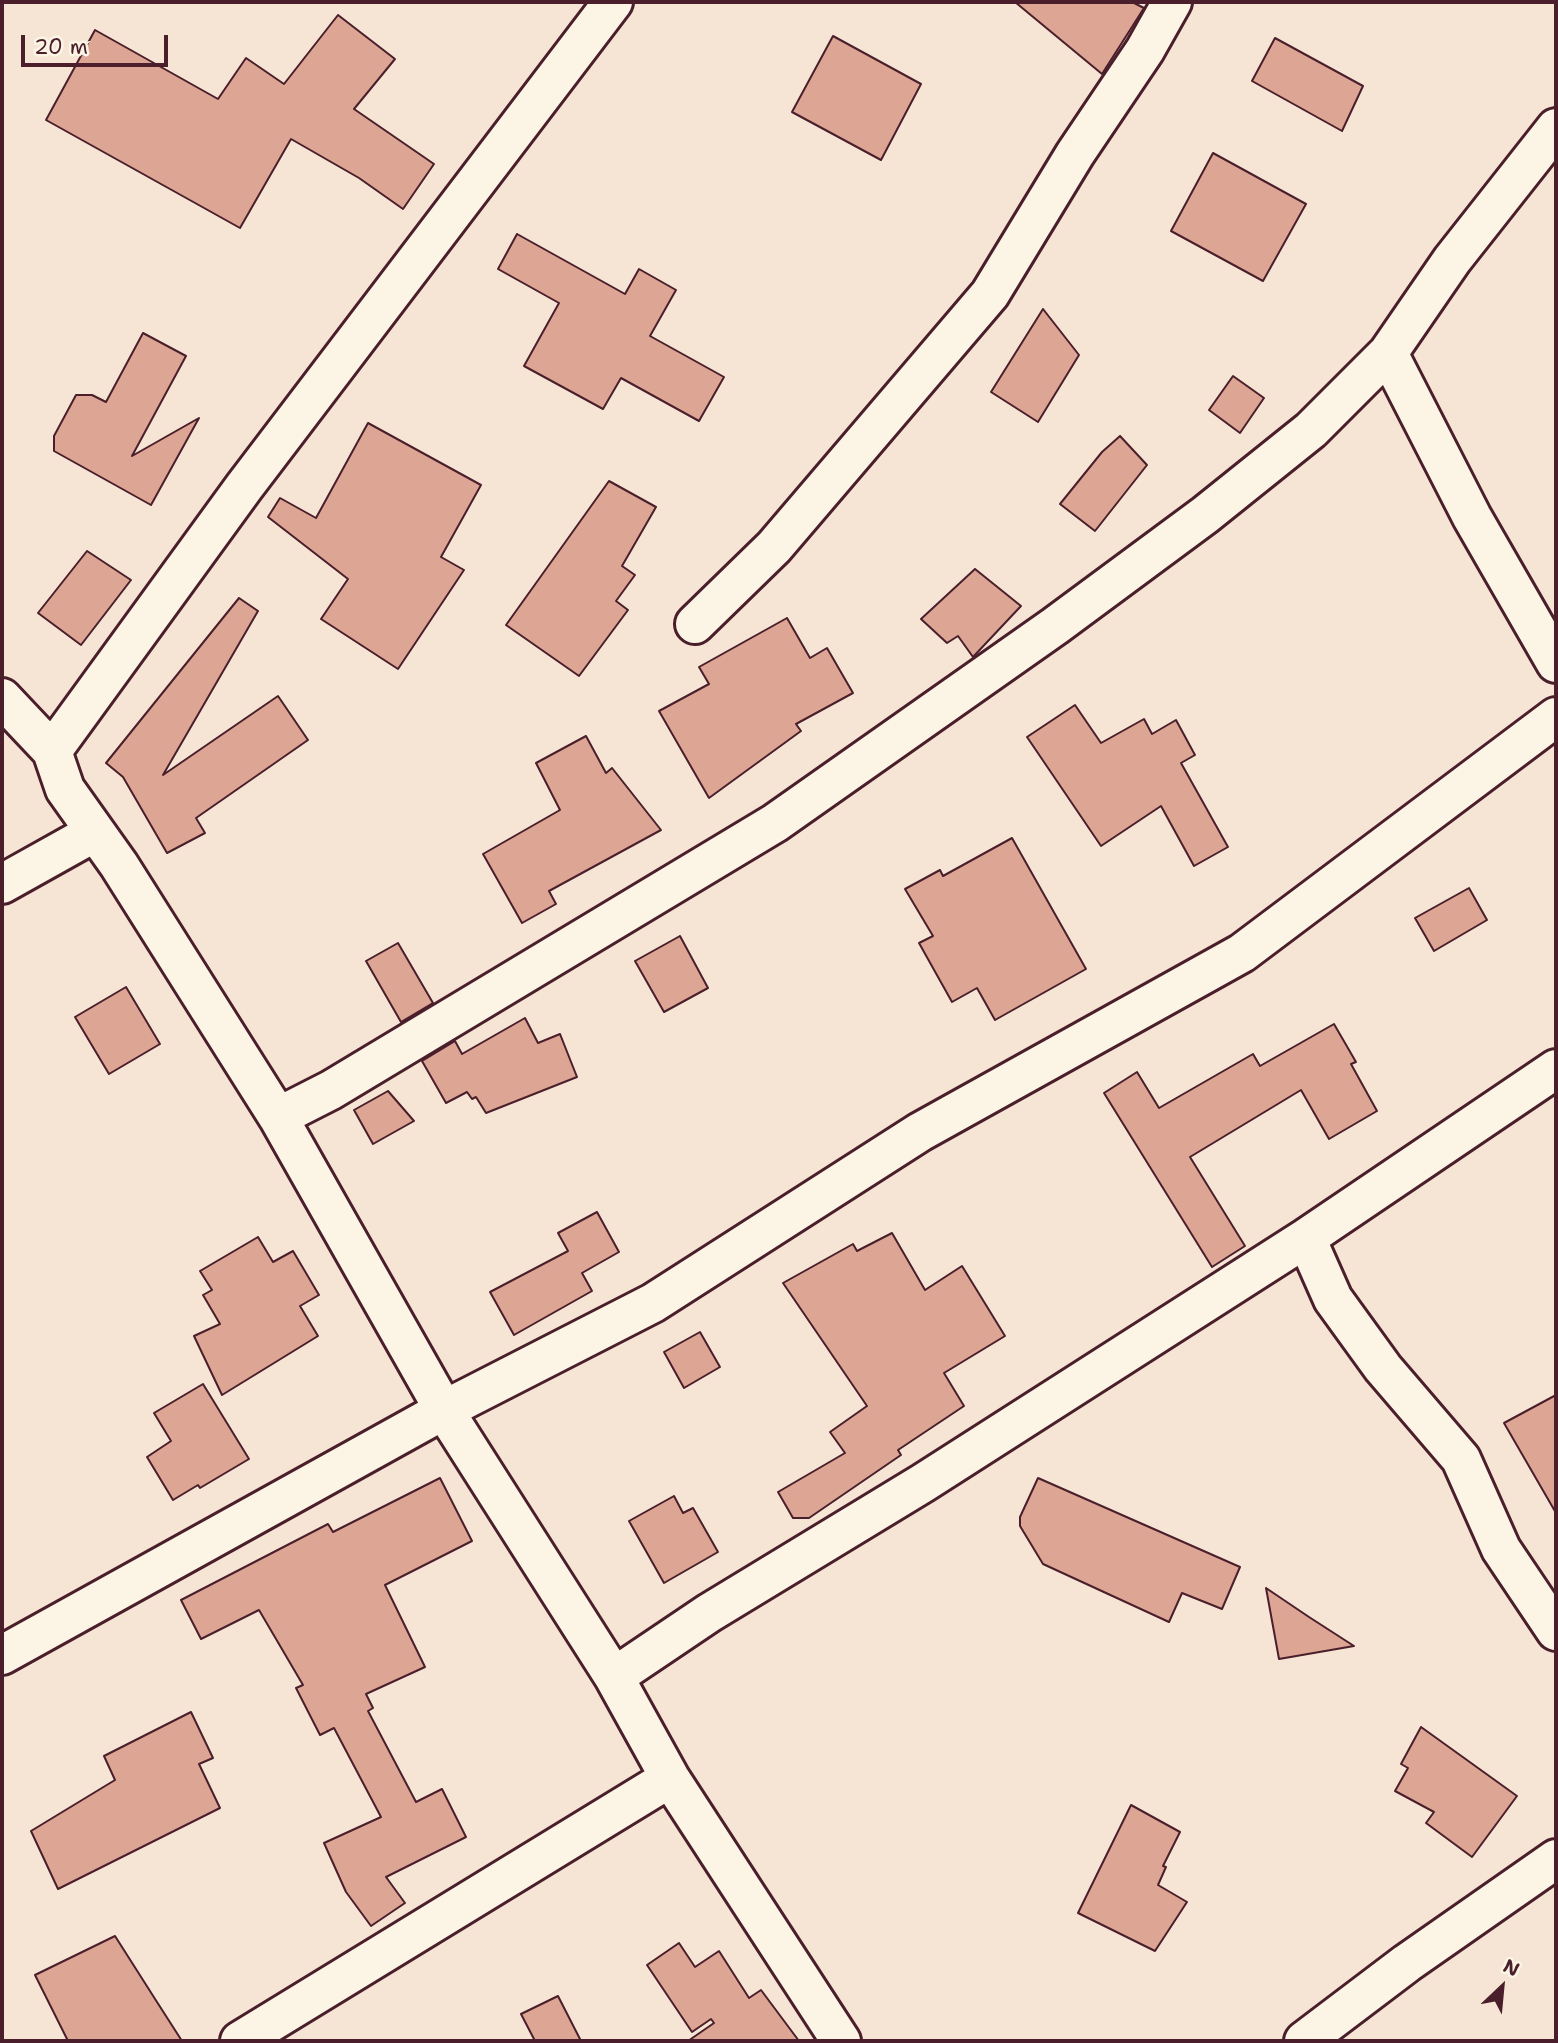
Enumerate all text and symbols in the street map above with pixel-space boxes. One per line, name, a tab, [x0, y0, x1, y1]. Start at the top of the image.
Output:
scale bar	[24, 21, 172, 65]
text: 20 m	[34, 33, 88, 61]
north arrow	[1467, 1952, 1537, 2022]
text: N	[1499, 1953, 1524, 1982]

